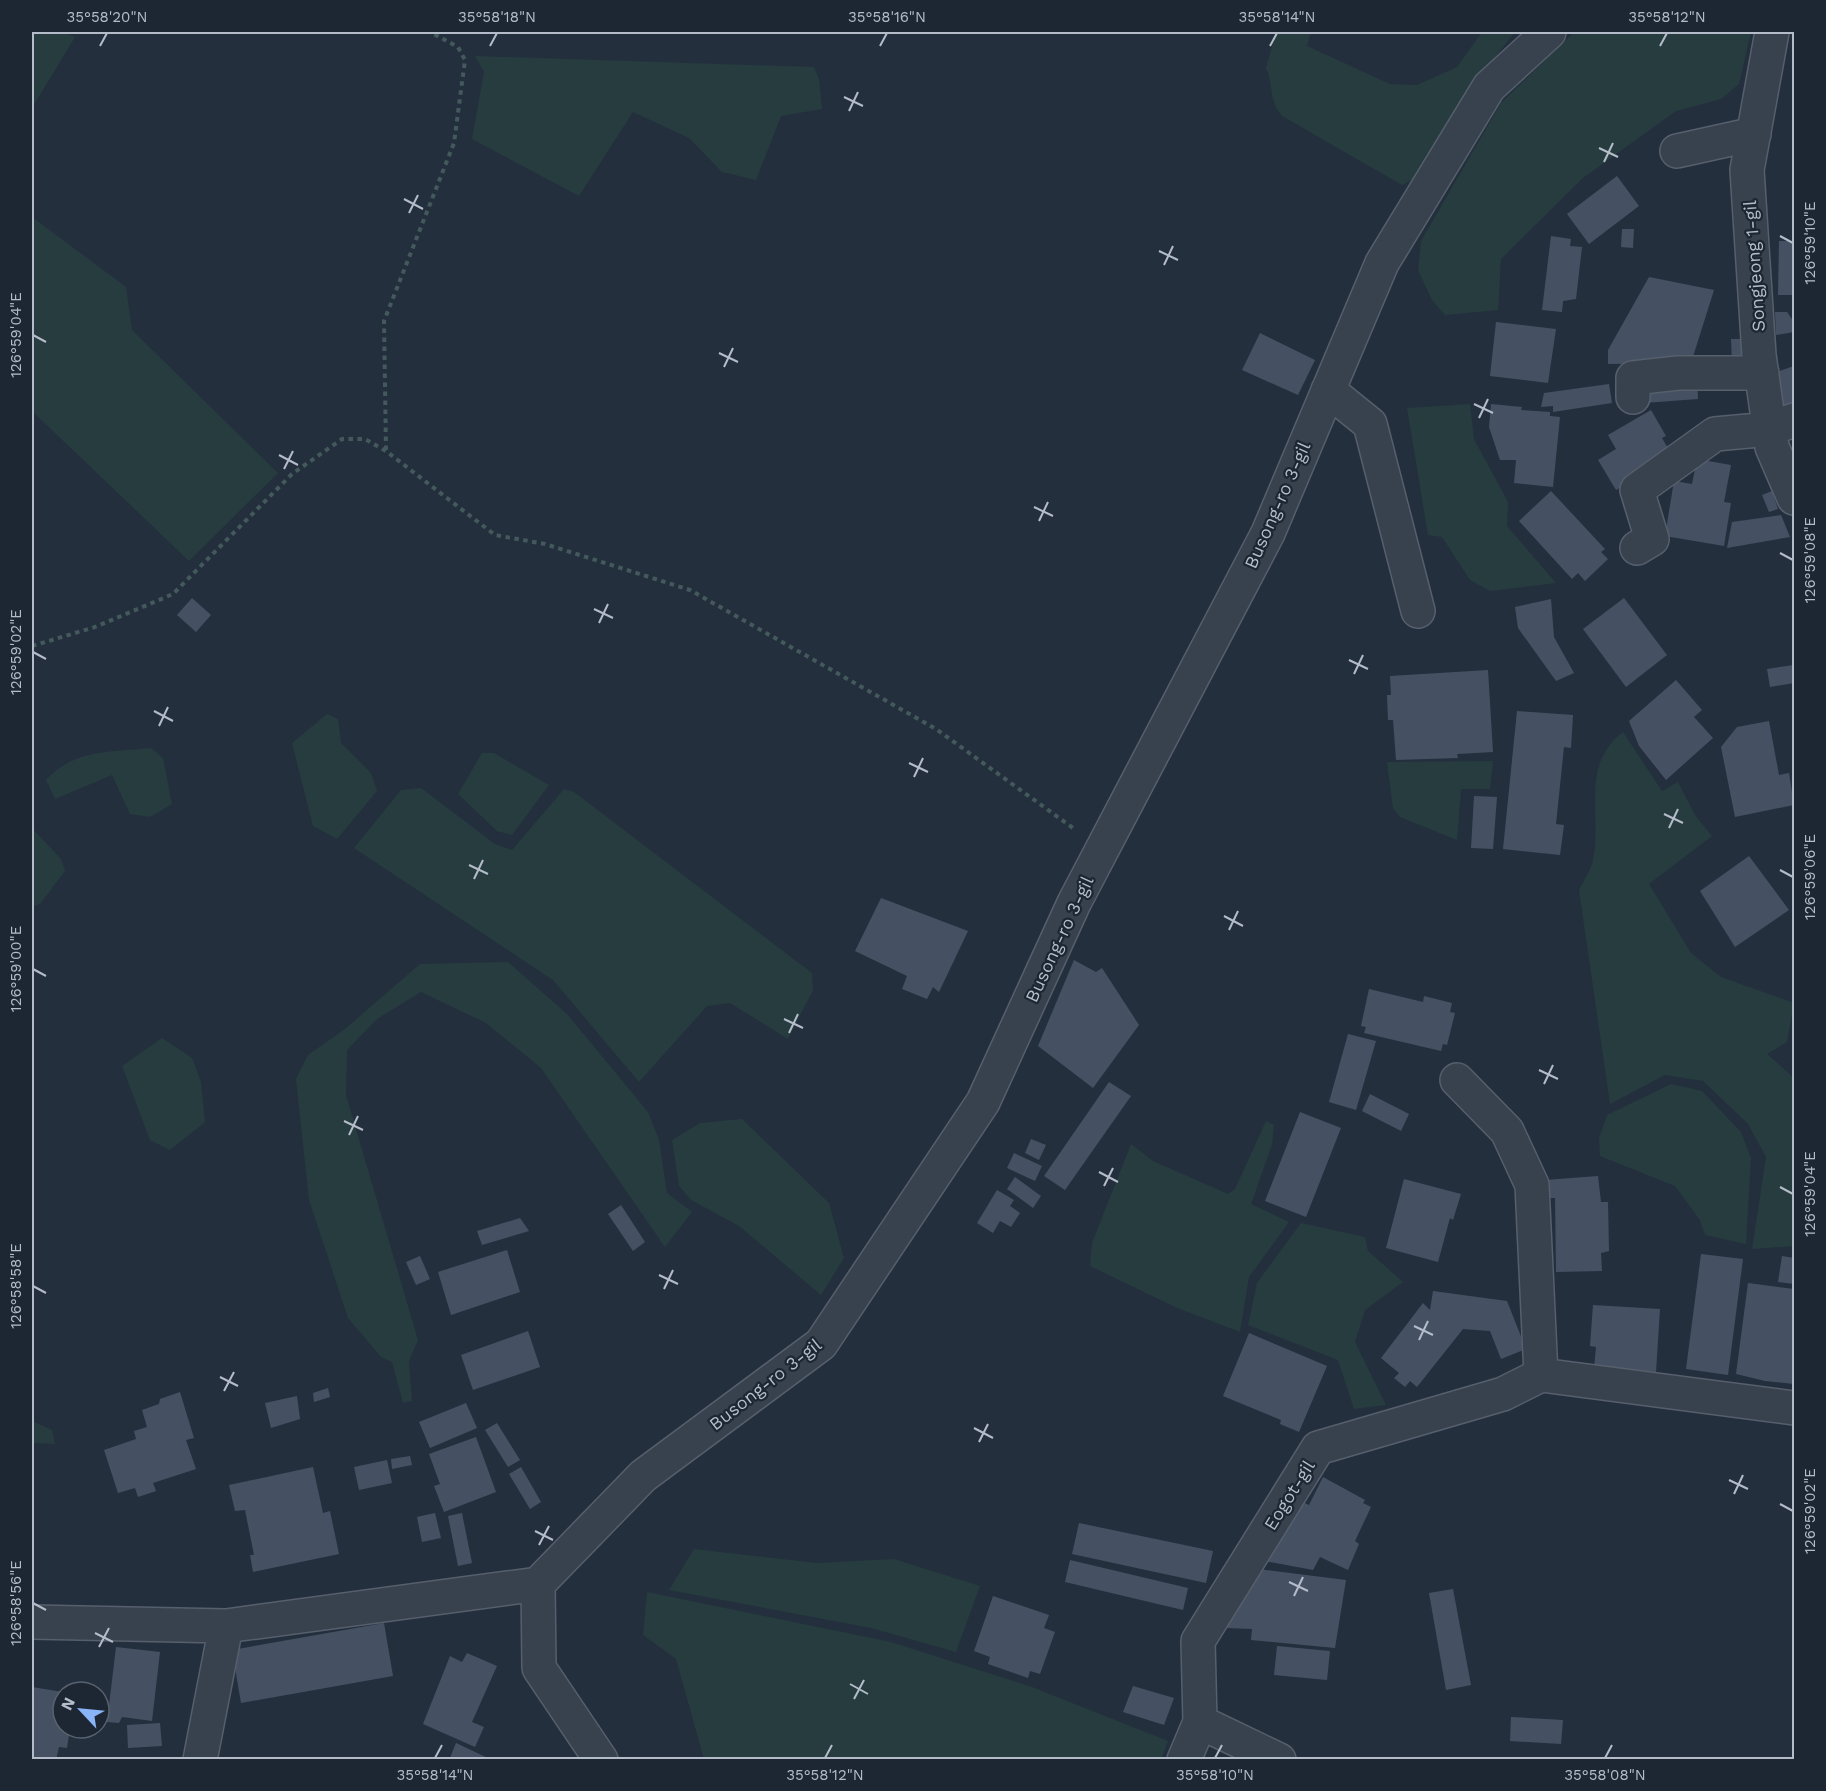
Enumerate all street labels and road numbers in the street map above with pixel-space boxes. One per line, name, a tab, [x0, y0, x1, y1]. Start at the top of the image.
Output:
street label: Songjeong 1-gil	[1739, 199, 1769, 332]
street label: Busong-ro 3-gil	[1240, 438, 1315, 572]
street label: Busong-ro 3-gil	[1021, 872, 1098, 1005]
street label: Busong-ro 3-gil	[705, 1333, 826, 1434]
street label: Eogot-gil	[1259, 1456, 1319, 1534]

